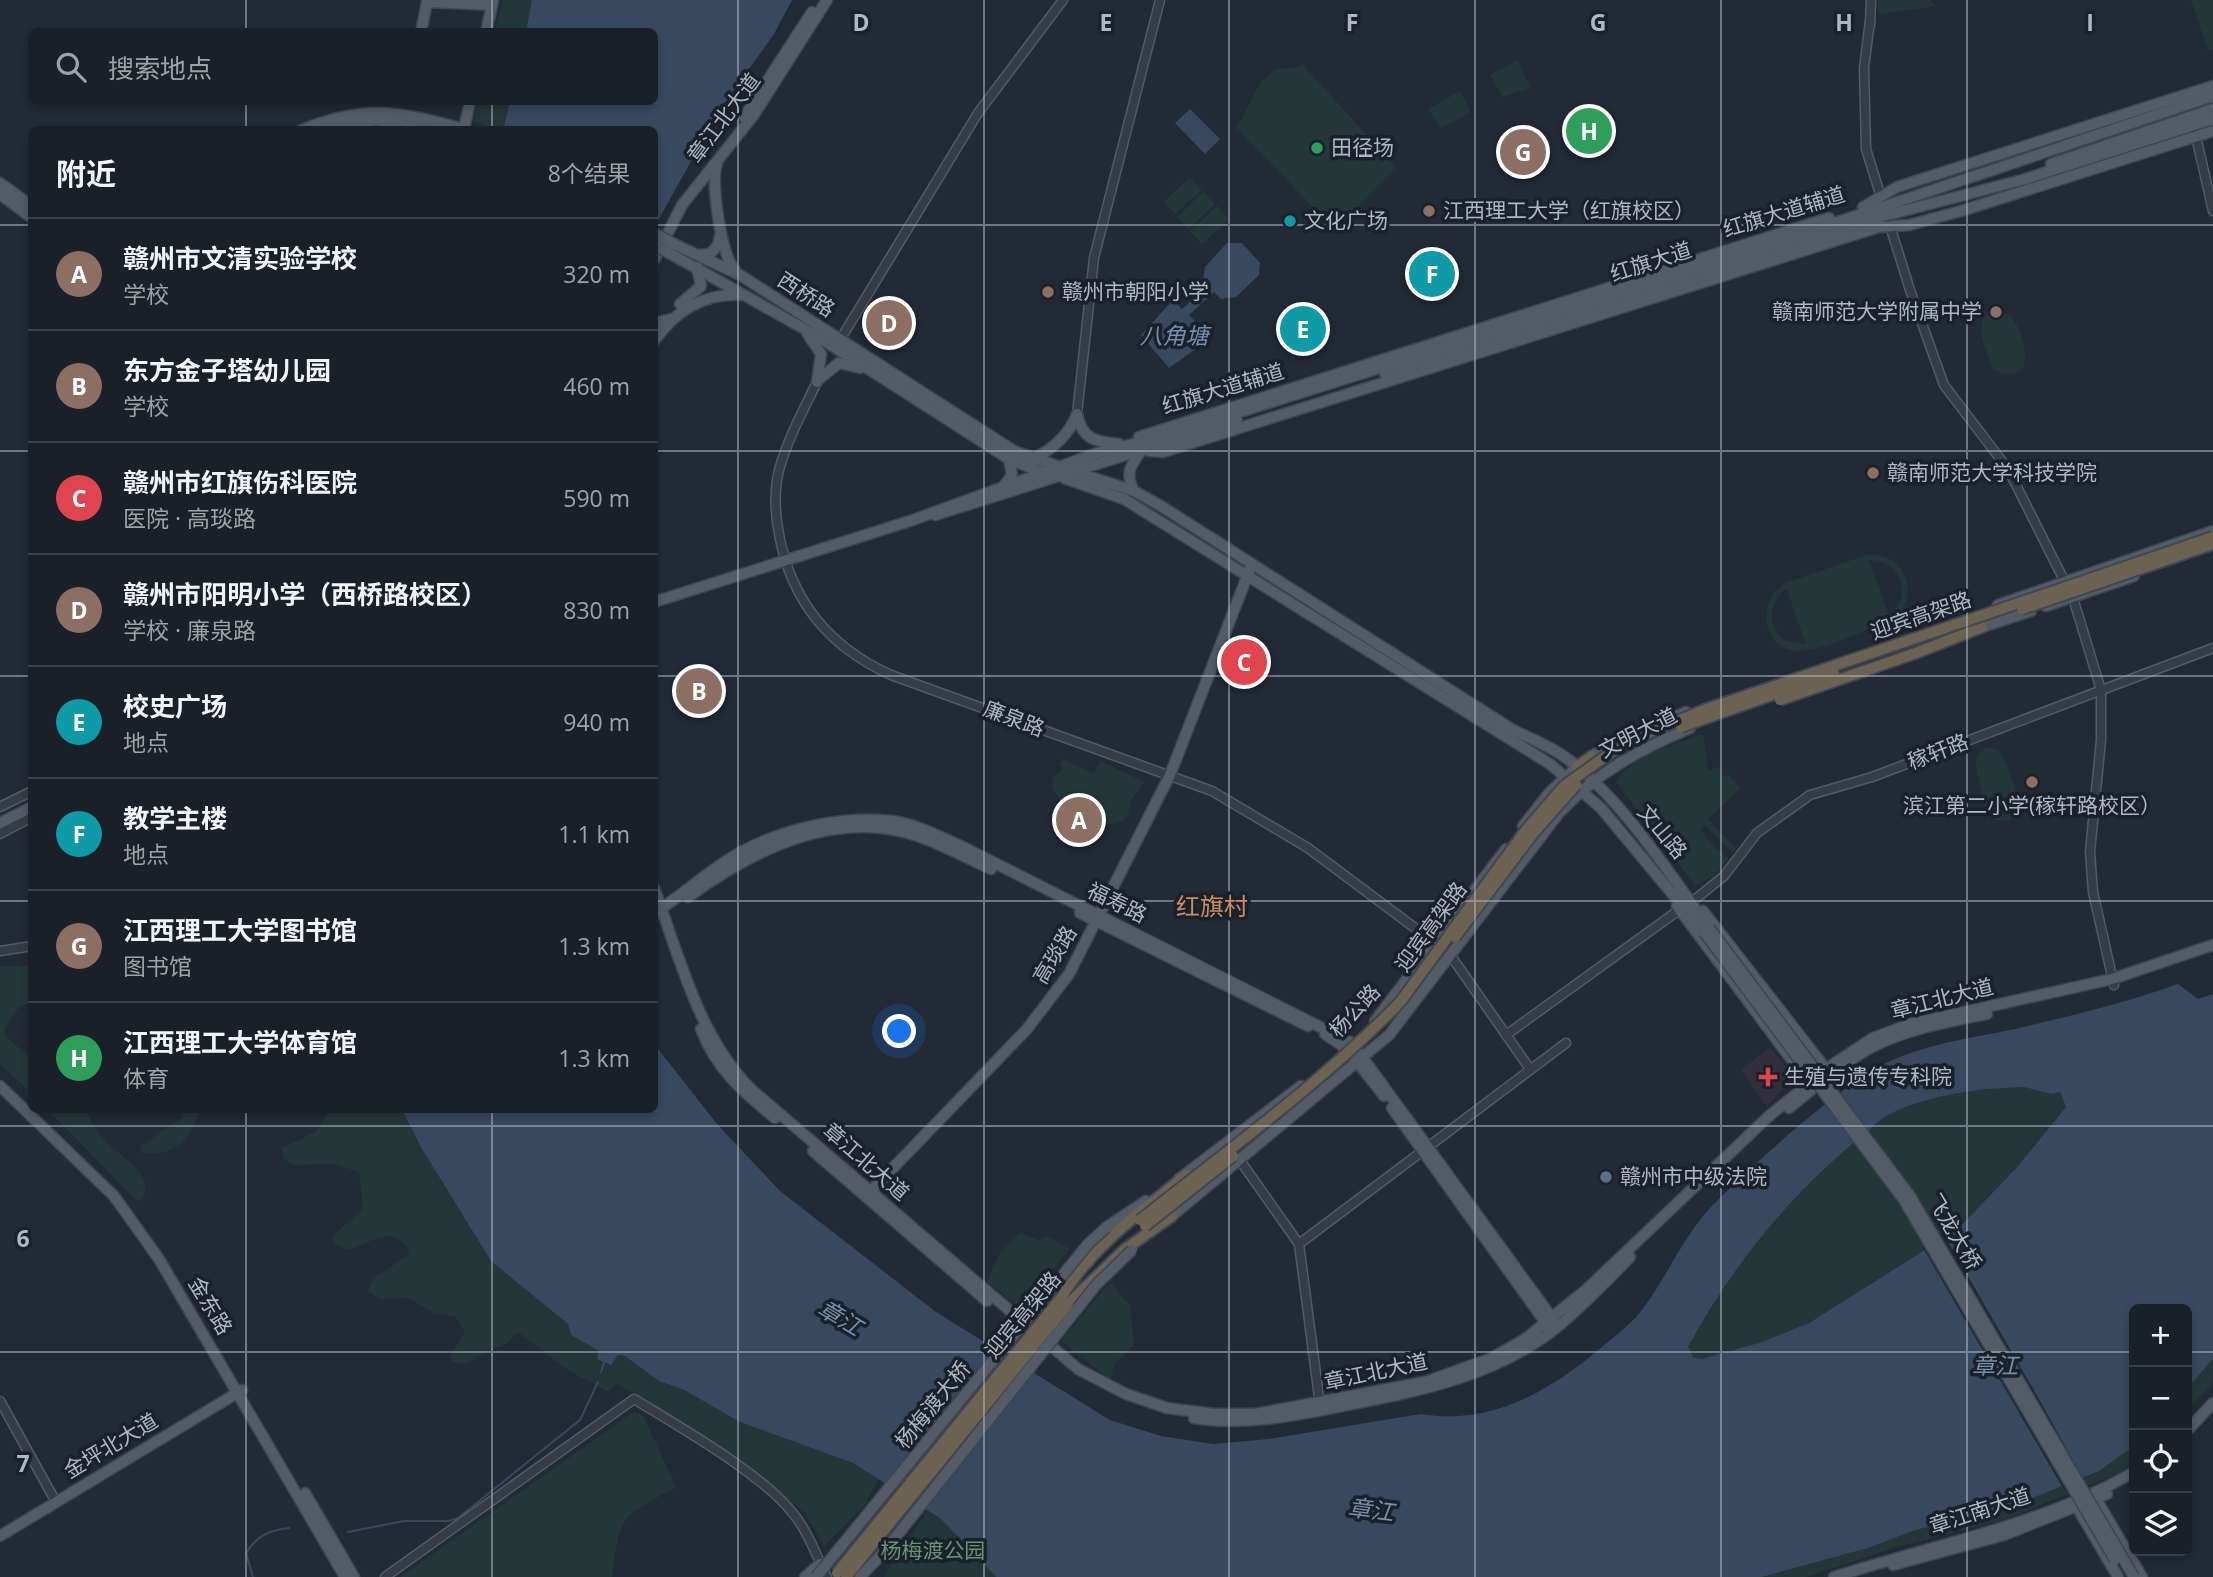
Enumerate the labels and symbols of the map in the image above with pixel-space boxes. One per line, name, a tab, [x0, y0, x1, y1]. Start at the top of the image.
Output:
text: D	[852, 6, 870, 38]
text: E	[1100, 6, 1112, 38]
text: F	[1346, 6, 1358, 38]
text: G	[1590, 6, 1606, 38]
text: H	[1835, 6, 1853, 38]
text: I	[2086, 6, 2094, 38]
street label: 章江北大道	[680, 67, 766, 168]
pin: H	[1566, 105, 1612, 157]
pin: G	[1500, 126, 1546, 178]
place label: 田径场	[1331, 133, 1394, 161]
marker: 田径场	[1309, 140, 1325, 156]
street label: 红旗大道辅道	[1719, 179, 1848, 243]
place label: 江西理工大学（红旗校区）	[1443, 196, 1695, 224]
marker: 江西理工大学（红旗校区）	[1421, 203, 1437, 219]
place label: 文化广场	[1304, 206, 1388, 234]
marker: 文化广场	[1282, 213, 1298, 229]
street label: 红旗大道	[1606, 235, 1695, 287]
pin: F	[1409, 248, 1455, 300]
street label: 西桥路	[773, 265, 841, 323]
place label: 赣州市朝阳小学	[1062, 277, 1209, 305]
marker: 赣州市朝阳小学	[1040, 284, 1056, 300]
pin: D	[866, 297, 912, 349]
place label: 赣南师范大学附属中学	[1772, 297, 1982, 325]
pin: E	[1280, 303, 1326, 355]
marker: 赣南师范大学附属中学	[1988, 304, 2004, 320]
water label: 八角塘	[1140, 319, 1213, 351]
street label: 红旗大道辅道	[1158, 356, 1287, 420]
place label: 赣南师范大学科技学院	[1887, 458, 2097, 486]
marker: 赣南师范大学科技学院	[1865, 465, 1881, 481]
street label: 迎宾高架路	[1866, 585, 1975, 645]
pin: C	[1221, 636, 1267, 688]
pin: B	[676, 665, 722, 717]
street label: 廉泉路	[980, 694, 1049, 742]
street label: 文明大道	[1594, 701, 1681, 764]
street label: 稼轩路	[1903, 727, 1972, 775]
marker: 滨江第二小学(稼轩路校区）	[2024, 774, 2040, 790]
place label: 滨江第二小学(稼轩路校区）	[1903, 791, 2161, 819]
pin: A	[1056, 794, 1102, 846]
street label: 文山路	[1632, 798, 1694, 864]
street label: 福寿路	[1083, 876, 1152, 928]
street label: 迎宾高架路	[1388, 876, 1472, 977]
district label: 红旗村	[1176, 889, 1248, 922]
street label: 高琰路	[1026, 920, 1082, 989]
street label: 章江北大道	[1887, 972, 1996, 1024]
street label: 杨公路	[1323, 978, 1386, 1043]
your location	[882, 1014, 916, 1048]
place label: 生殖与遗传专科院	[1784, 1062, 1952, 1090]
marker: 生殖与遗传专科院	[1758, 1067, 1778, 1087]
street label: 章江北大道	[818, 1116, 915, 1206]
place label: 赣州市中级法院	[1620, 1162, 1767, 1190]
marker: 赣州市中级法院	[1598, 1169, 1614, 1185]
street label: 飞龙大桥	[1921, 1188, 1988, 1275]
text: 6	[16, 1222, 30, 1254]
street label: 迎宾高架路	[978, 1265, 1067, 1364]
street label: 金东路	[183, 1271, 239, 1340]
water label: 章江	[813, 1292, 871, 1344]
street label: 章江北大道	[1322, 1346, 1430, 1396]
water label: 章江	[1972, 1349, 2021, 1381]
street label: 杨梅渡大桥	[888, 1355, 976, 1454]
street label: 金坪北大道	[58, 1406, 163, 1484]
text: 7	[16, 1447, 30, 1479]
street label: 章江南大道	[1925, 1481, 2034, 1540]
water label: 章江	[1346, 1490, 1399, 1528]
park label: 杨梅渡公园	[881, 1536, 986, 1564]

